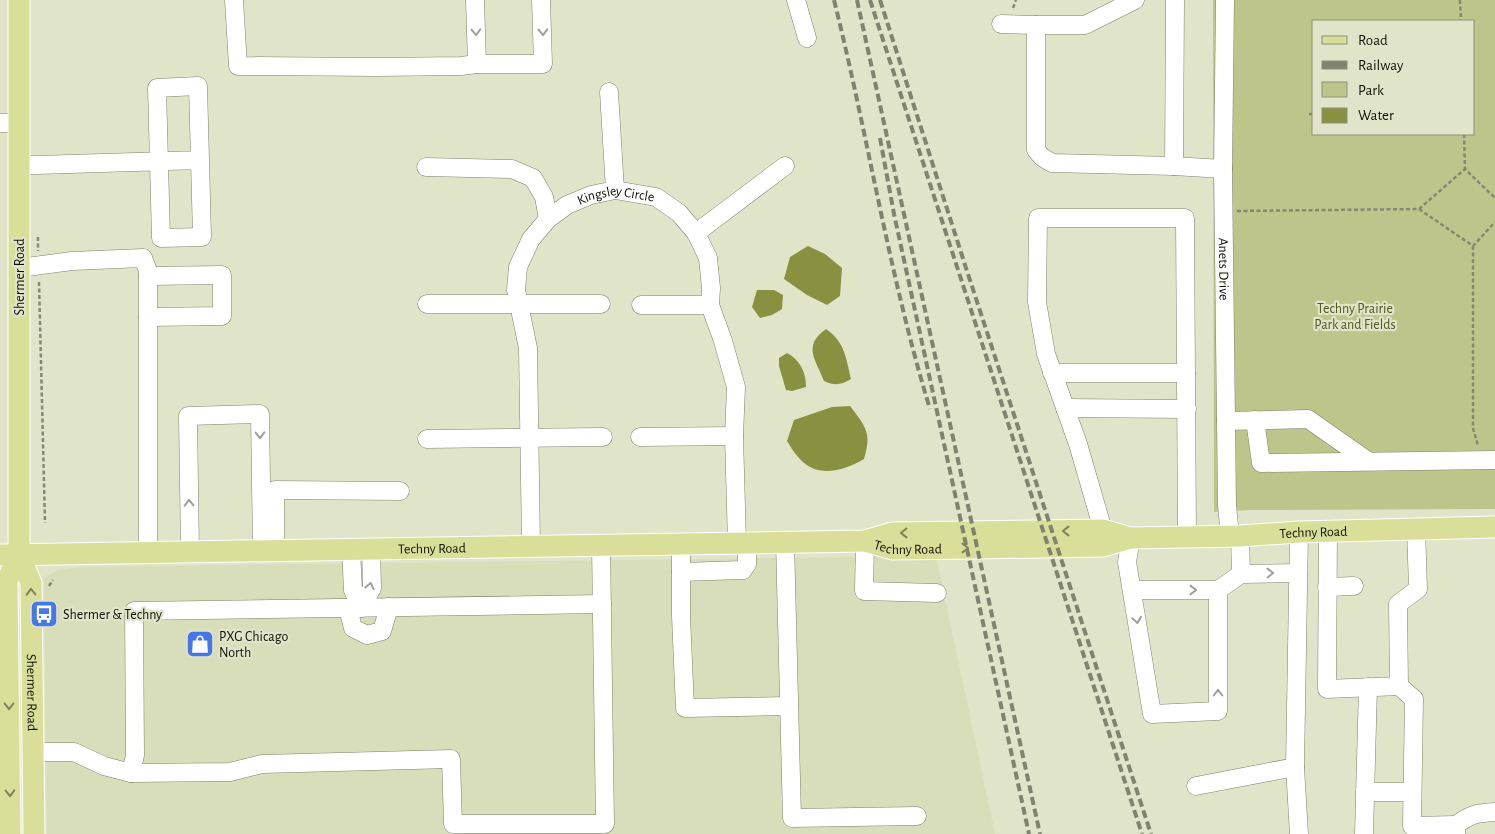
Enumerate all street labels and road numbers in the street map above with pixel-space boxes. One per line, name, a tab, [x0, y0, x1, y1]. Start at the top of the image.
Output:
street label: Kingsley Circle	[575, 184, 655, 208]
street label: Shermer Road	[13, 238, 27, 316]
street label: Anets Drive	[1216, 238, 1231, 300]
street label: Techny Road	[1279, 525, 1348, 541]
street label: Techny Road	[872, 538, 942, 557]
street label: Techny Road	[398, 541, 466, 557]
street label: Shermer Road	[24, 654, 39, 731]

